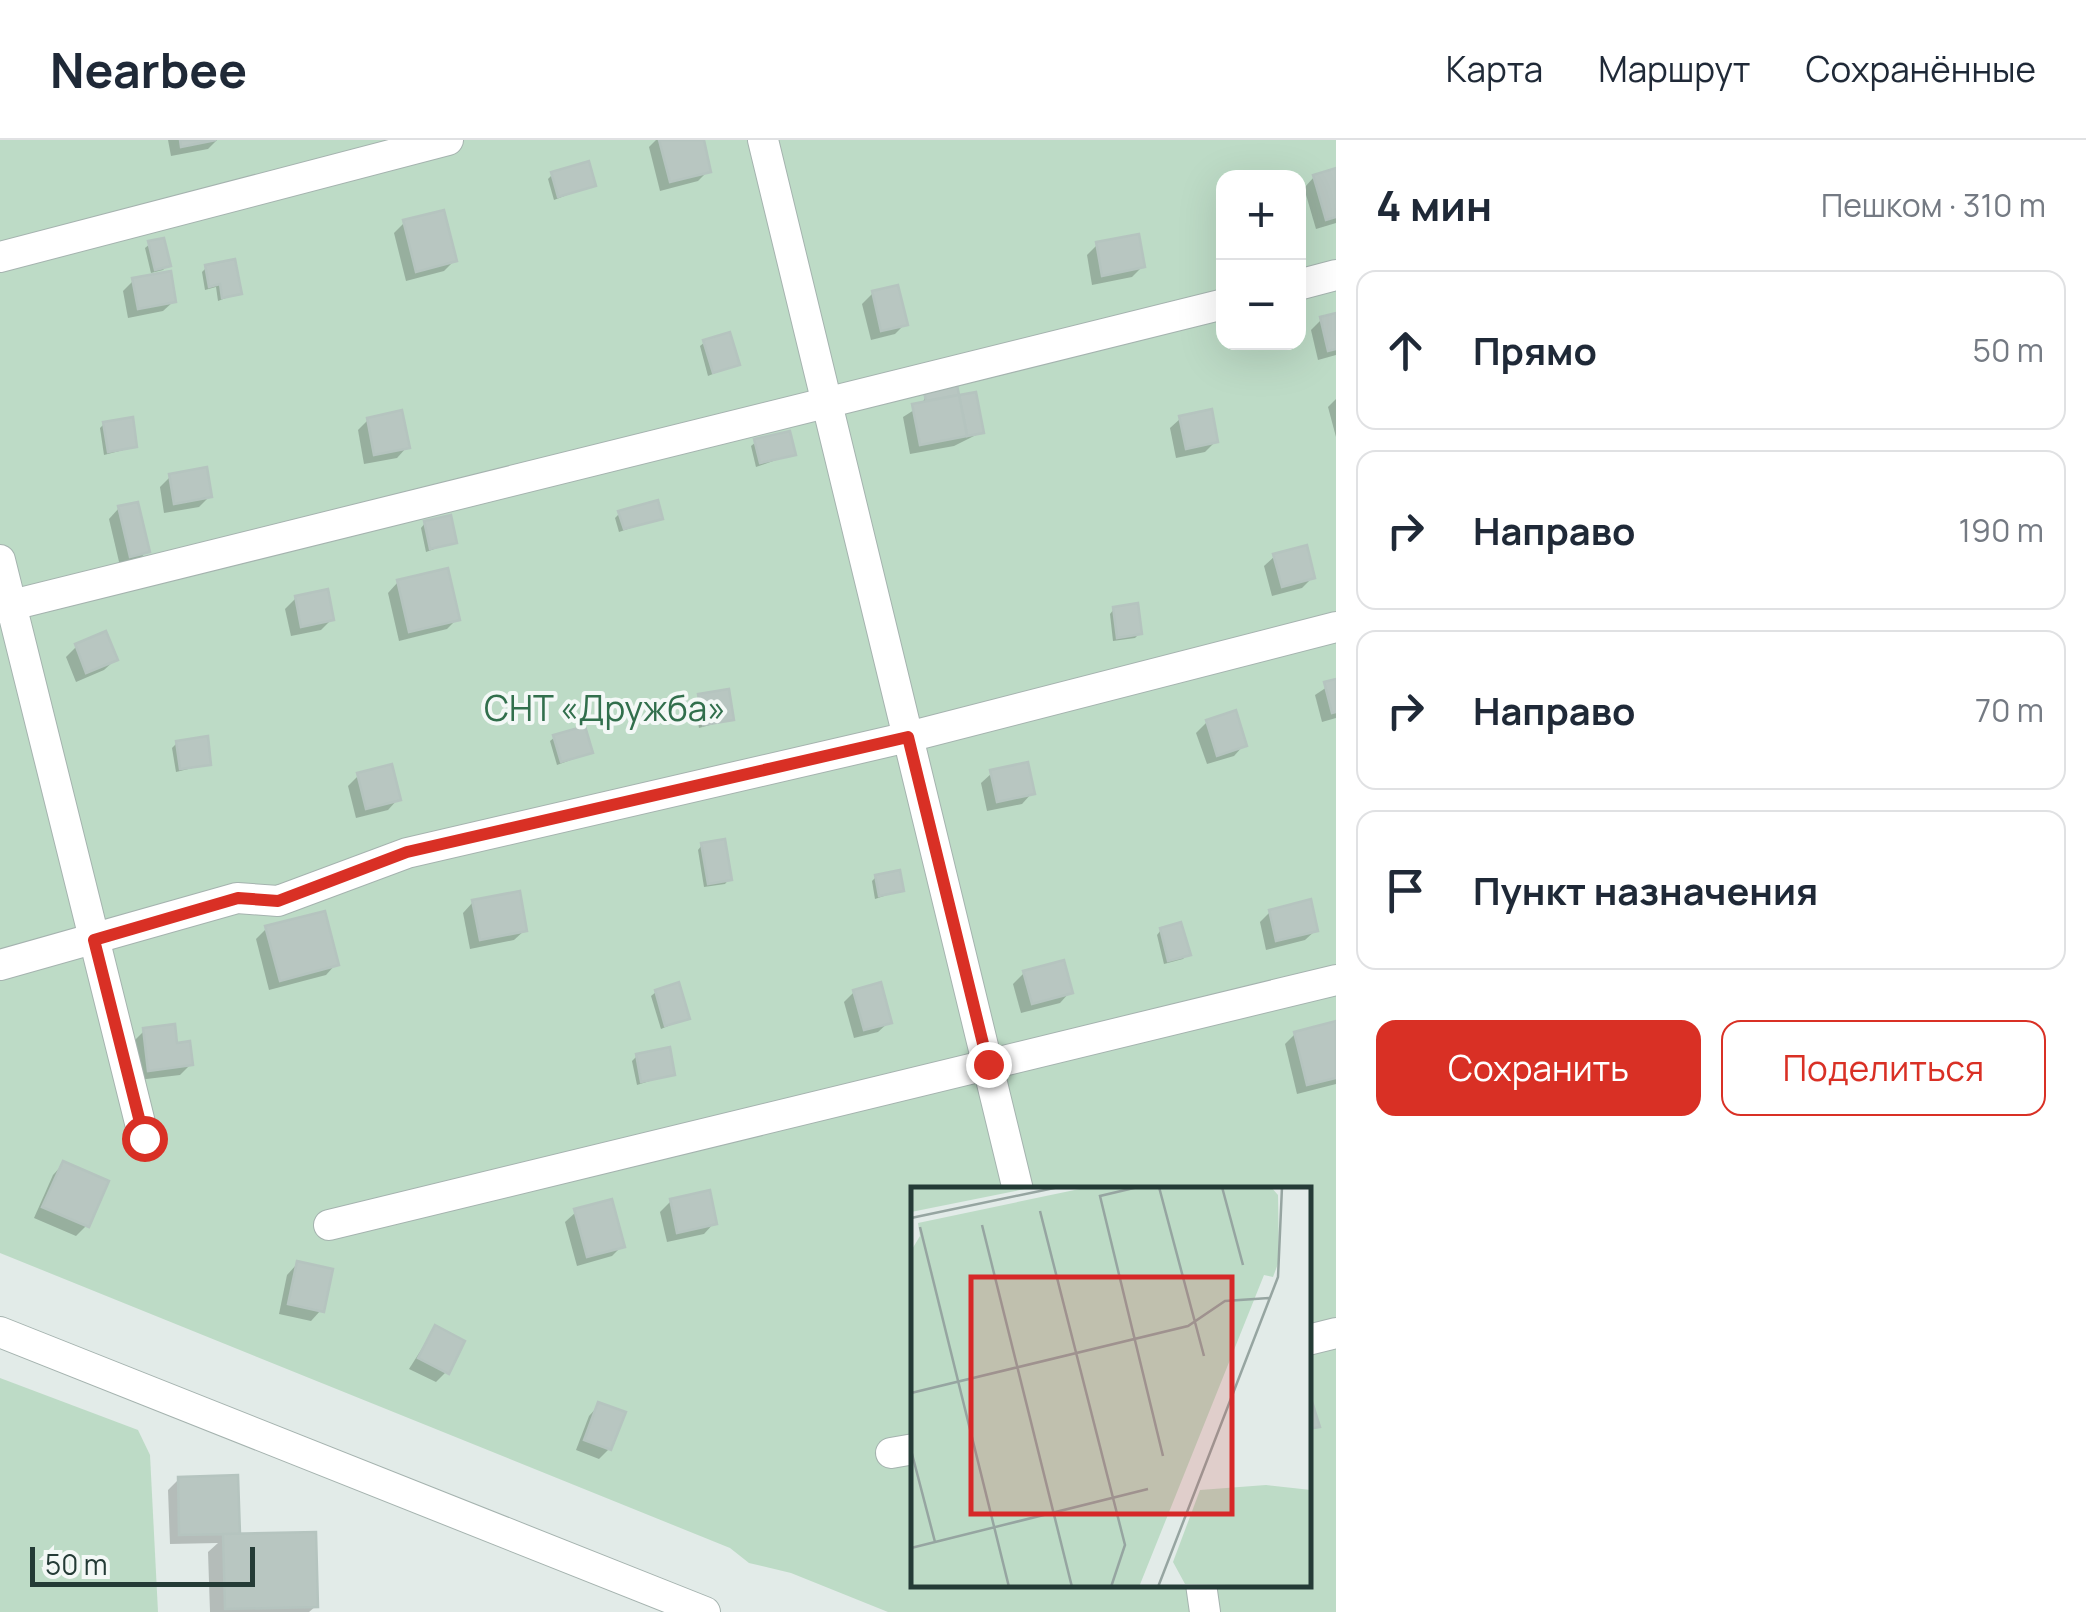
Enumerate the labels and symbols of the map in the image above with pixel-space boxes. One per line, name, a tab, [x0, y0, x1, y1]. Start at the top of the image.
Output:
park label: СНТ «Дружба»	[484, 684, 726, 732]
route end	[966, 1042, 1012, 1088]
route start	[122, 1116, 168, 1162]
inset map	[911, 1187, 1311, 1587]
scale bar	[30, 1542, 255, 1586]

